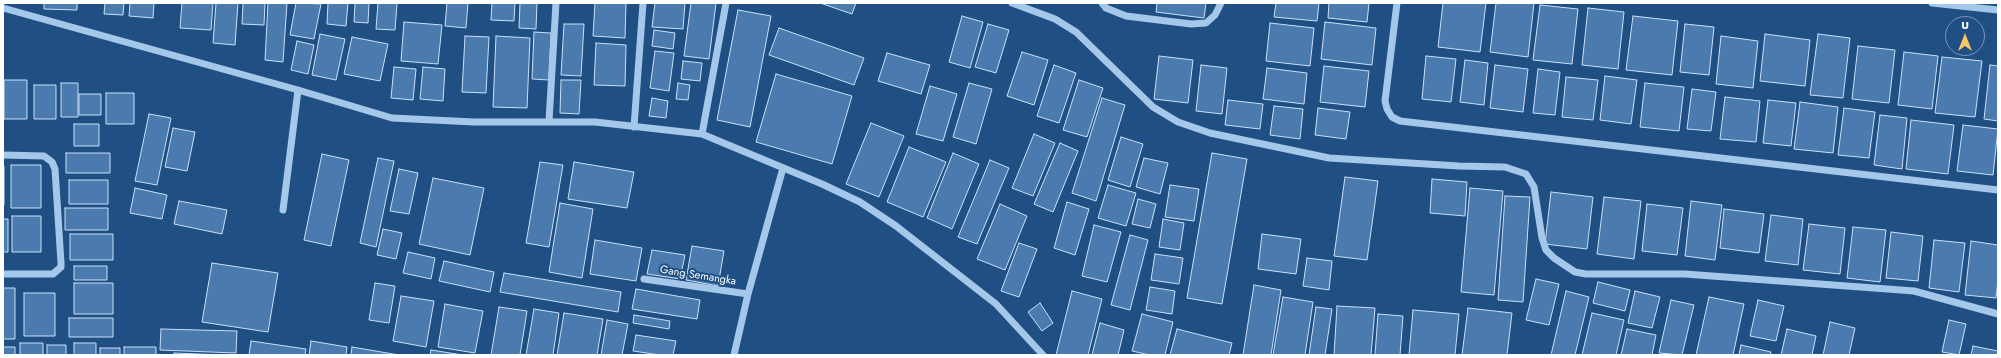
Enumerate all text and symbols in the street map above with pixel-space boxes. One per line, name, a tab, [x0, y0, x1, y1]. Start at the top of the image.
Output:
north arrow	[1945, 16, 1985, 56]
text: U	[1961, 17, 1969, 33]
street label: Gang Semangka	[659, 263, 737, 289]

